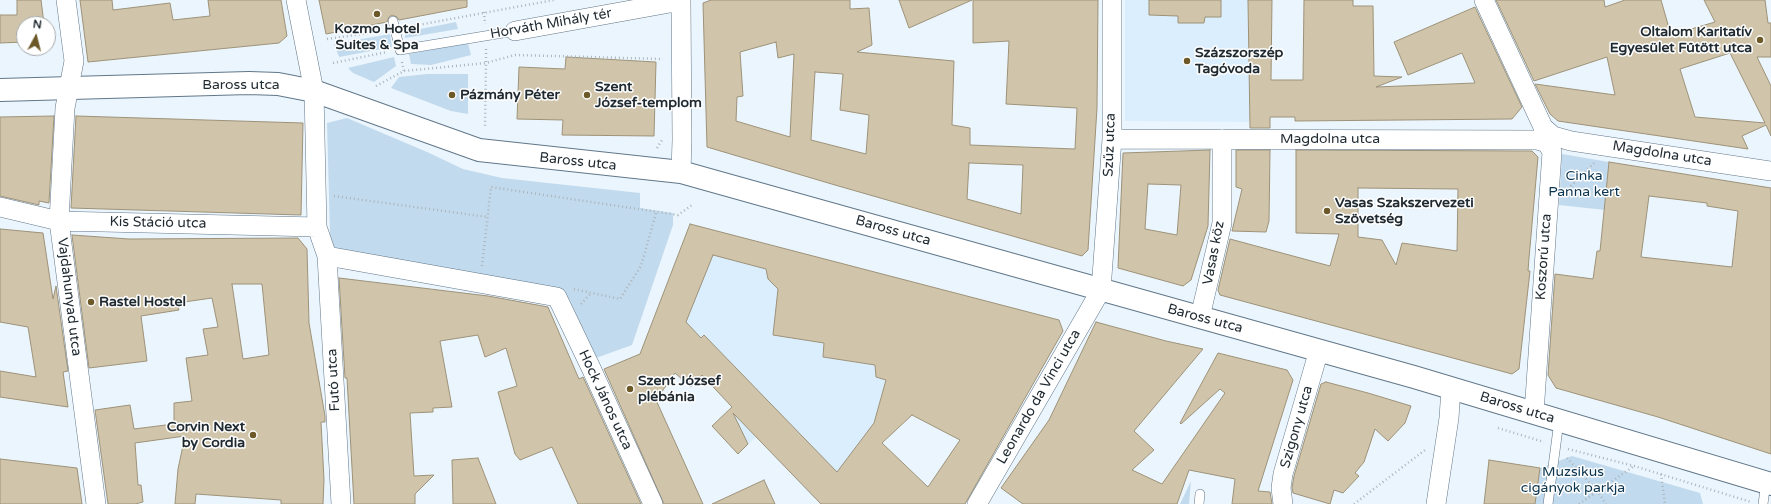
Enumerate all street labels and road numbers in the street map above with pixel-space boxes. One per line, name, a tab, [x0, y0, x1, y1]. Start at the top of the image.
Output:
street label: Horváth Mihály tér	[489, 5, 613, 43]
street label: Baross utca	[202, 77, 280, 93]
street label: Szűz utca	[1100, 113, 1120, 177]
street label: Magdolna utca	[1280, 131, 1380, 147]
street label: Magdolna utca	[1611, 138, 1713, 170]
street label: Baross utca	[539, 150, 617, 174]
street label: Baross utca	[853, 212, 933, 250]
street label: Koszorú utca	[1533, 213, 1555, 301]
street label: Kis Stáció utca	[109, 214, 207, 232]
street label: Vasas köz	[1200, 220, 1228, 286]
street label: Vajdahunyad utca	[53, 237, 85, 357]
street label: Baross utca	[1165, 301, 1245, 337]
street label: Leonardo da Vinci utca	[994, 327, 1084, 467]
street label: Hock János utca	[574, 347, 636, 453]
street label: Futó utca	[324, 348, 344, 412]
street label: Szigony utca	[1277, 384, 1317, 470]
street label: Baross utca	[1478, 389, 1556, 427]

